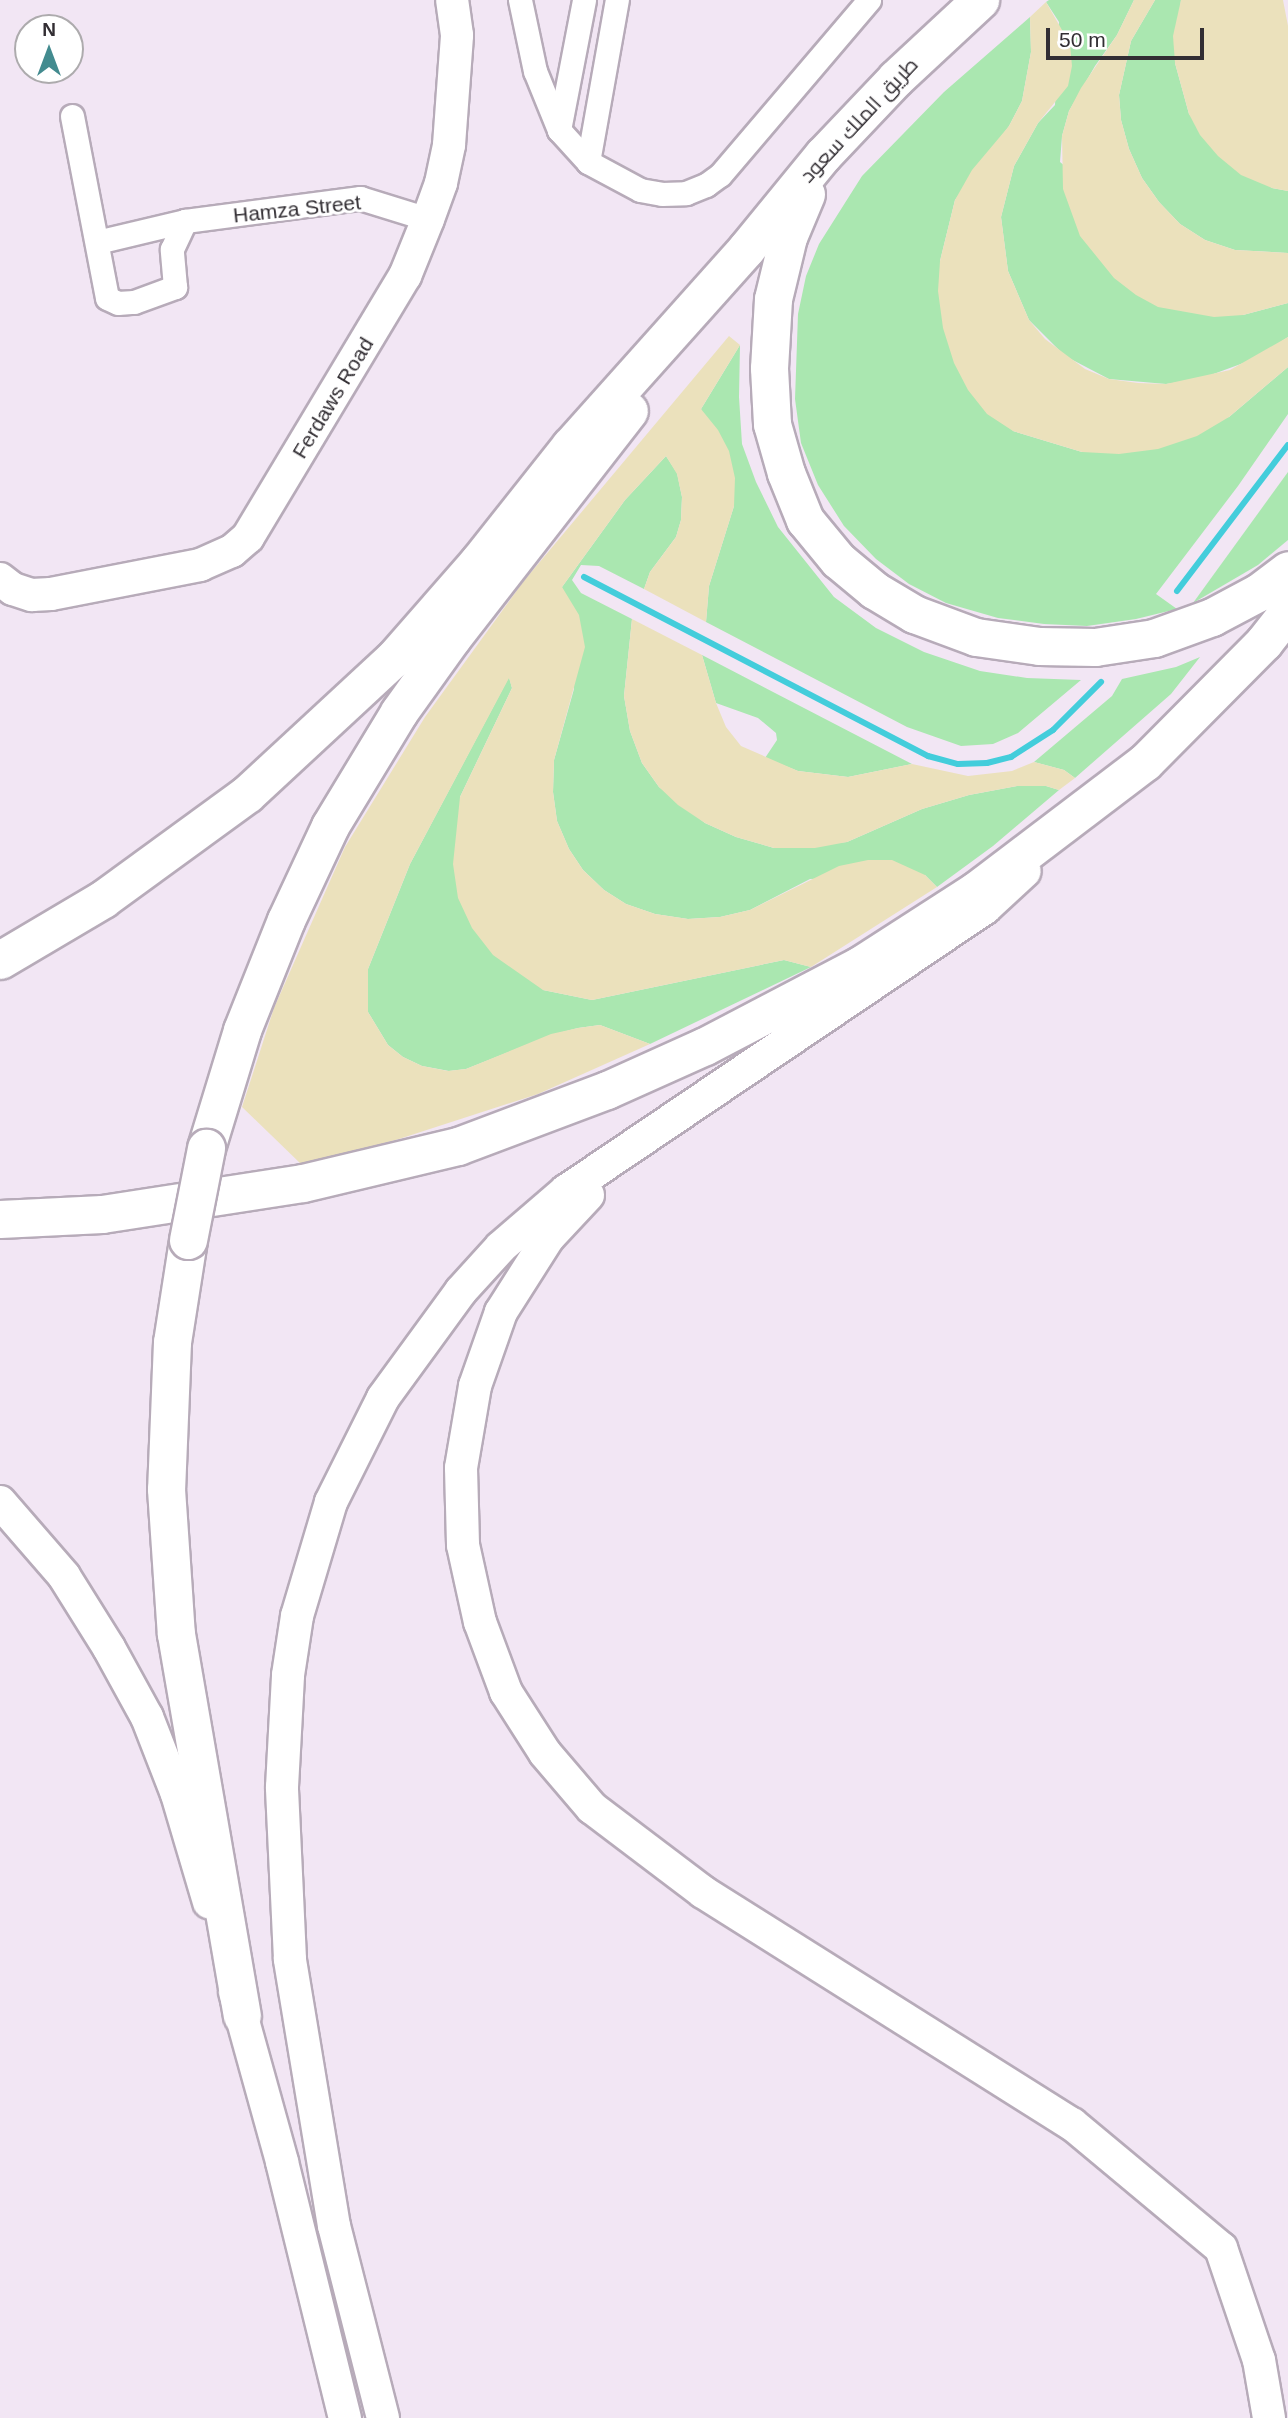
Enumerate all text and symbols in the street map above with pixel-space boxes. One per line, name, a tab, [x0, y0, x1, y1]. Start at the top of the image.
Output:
north arrow	[14, 14, 84, 84]
scale bar	[1050, 14, 1208, 58]
text: N	[42, 19, 56, 40]
text: 50 m	[1059, 28, 1106, 51]
street label: طريق الملك سعود	[795, 52, 923, 188]
street label: Hamza Street	[232, 190, 362, 228]
street label: Ferdaws Road	[287, 333, 379, 463]

